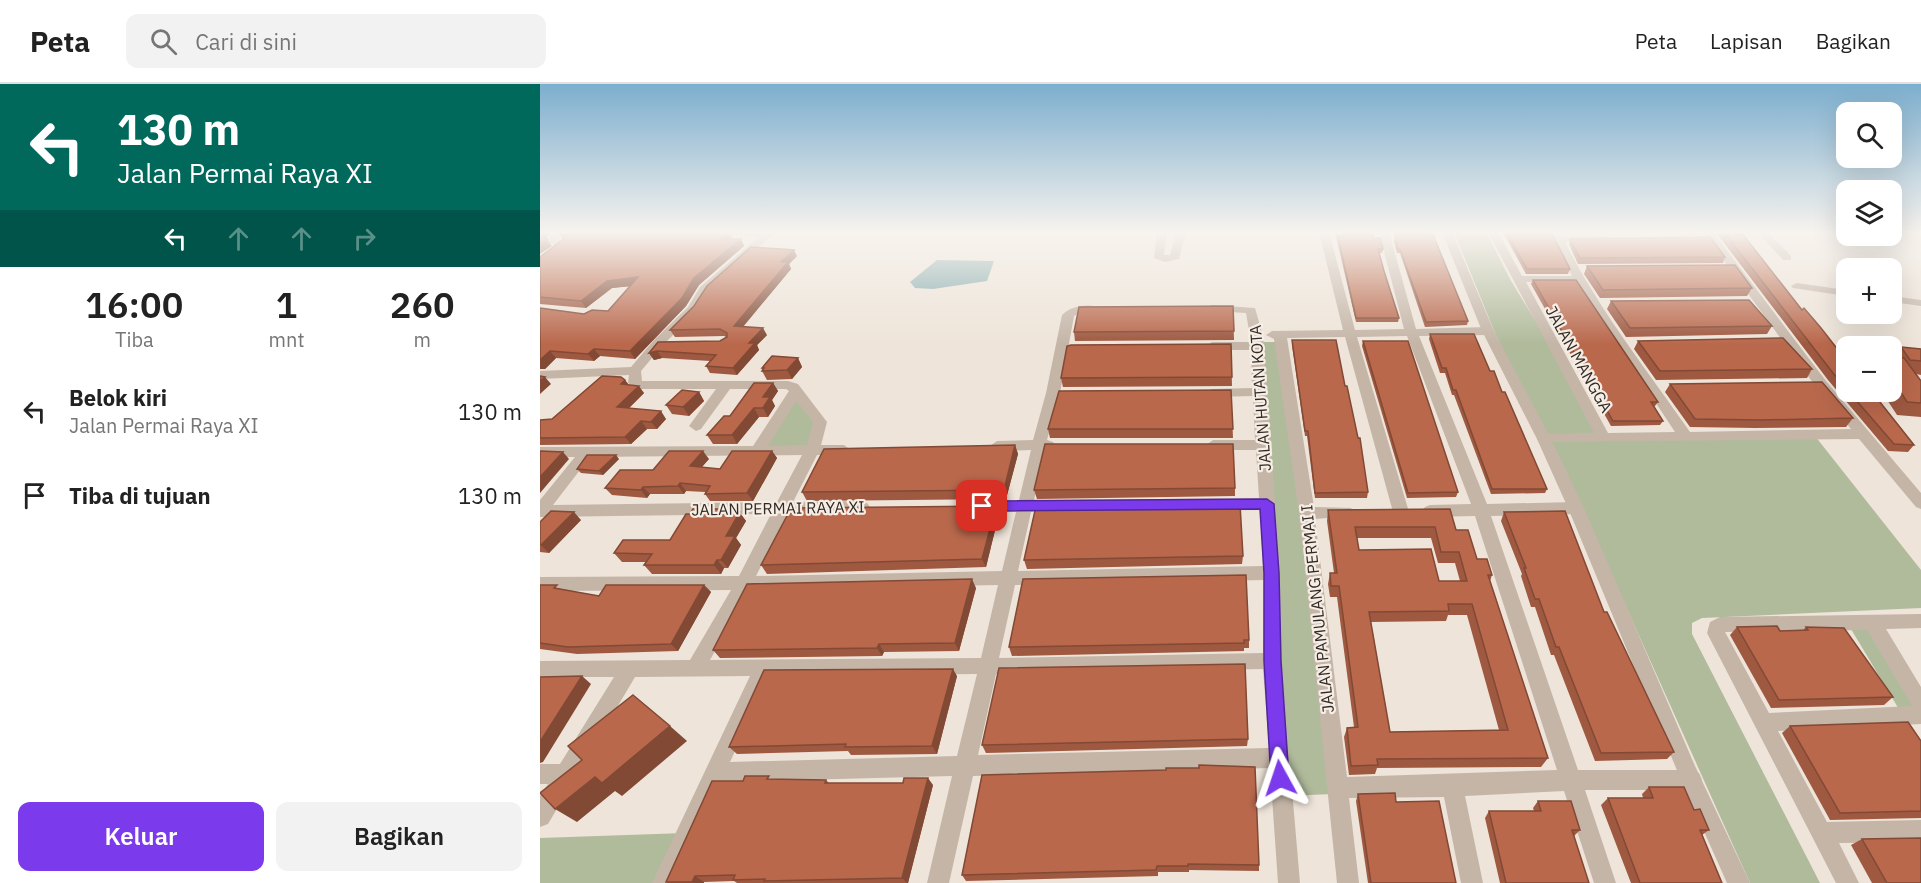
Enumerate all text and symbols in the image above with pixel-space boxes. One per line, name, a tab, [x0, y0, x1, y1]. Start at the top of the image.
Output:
search box	[126, 14, 546, 68]
text: Peta	[30, 23, 90, 60]
icon: search	[147, 25, 180, 58]
text: Cari di sini	[195, 27, 297, 56]
text: Peta	[1635, 27, 1677, 55]
text: Lapisan	[1710, 27, 1783, 55]
text: Bagikan	[1816, 27, 1891, 55]
text: 130 m	[117, 102, 240, 157]
map controls	[1836, 102, 1902, 402]
button: search	[1836, 102, 1902, 168]
icon: left	[18, 108, 96, 186]
text: Jalan Permai Raya XI	[117, 155, 373, 190]
button: layers	[1836, 180, 1902, 246]
icon: left	[159, 222, 192, 255]
icon: ahead	[222, 222, 255, 255]
icon: ahead	[285, 222, 318, 255]
icon: right	[348, 222, 381, 255]
button: +	[1836, 258, 1902, 324]
text: 16:00	[85, 281, 183, 328]
text: 1	[276, 281, 297, 328]
text: 260	[390, 281, 455, 328]
street label: JALAN MANGGA	[1541, 302, 1617, 416]
street label: JALAN HUTAN KOTA	[1245, 324, 1275, 472]
text: Tiba	[115, 326, 154, 353]
text: mnt	[269, 326, 304, 353]
text: m	[413, 326, 431, 353]
button: −	[1836, 336, 1902, 402]
text: Belok kiri	[69, 383, 167, 412]
icon: left	[18, 395, 51, 428]
text: 130 m	[458, 397, 522, 426]
text: Jalan Permai Raya XI	[69, 412, 259, 439]
icon: arrive	[18, 479, 51, 512]
pin	[956, 480, 1007, 531]
text: Tiba di tujuan	[69, 481, 211, 510]
text: 130 m	[458, 481, 522, 510]
icon: arrive	[965, 489, 998, 522]
street label: JALAN PERMAI RAYA XI	[691, 496, 865, 520]
street label: JALAN PAMULANG PERMAI I	[1296, 504, 1338, 714]
position arrow	[1248, 746, 1312, 810]
button: Keluar	[18, 802, 264, 871]
button: Bagikan	[276, 802, 522, 871]

